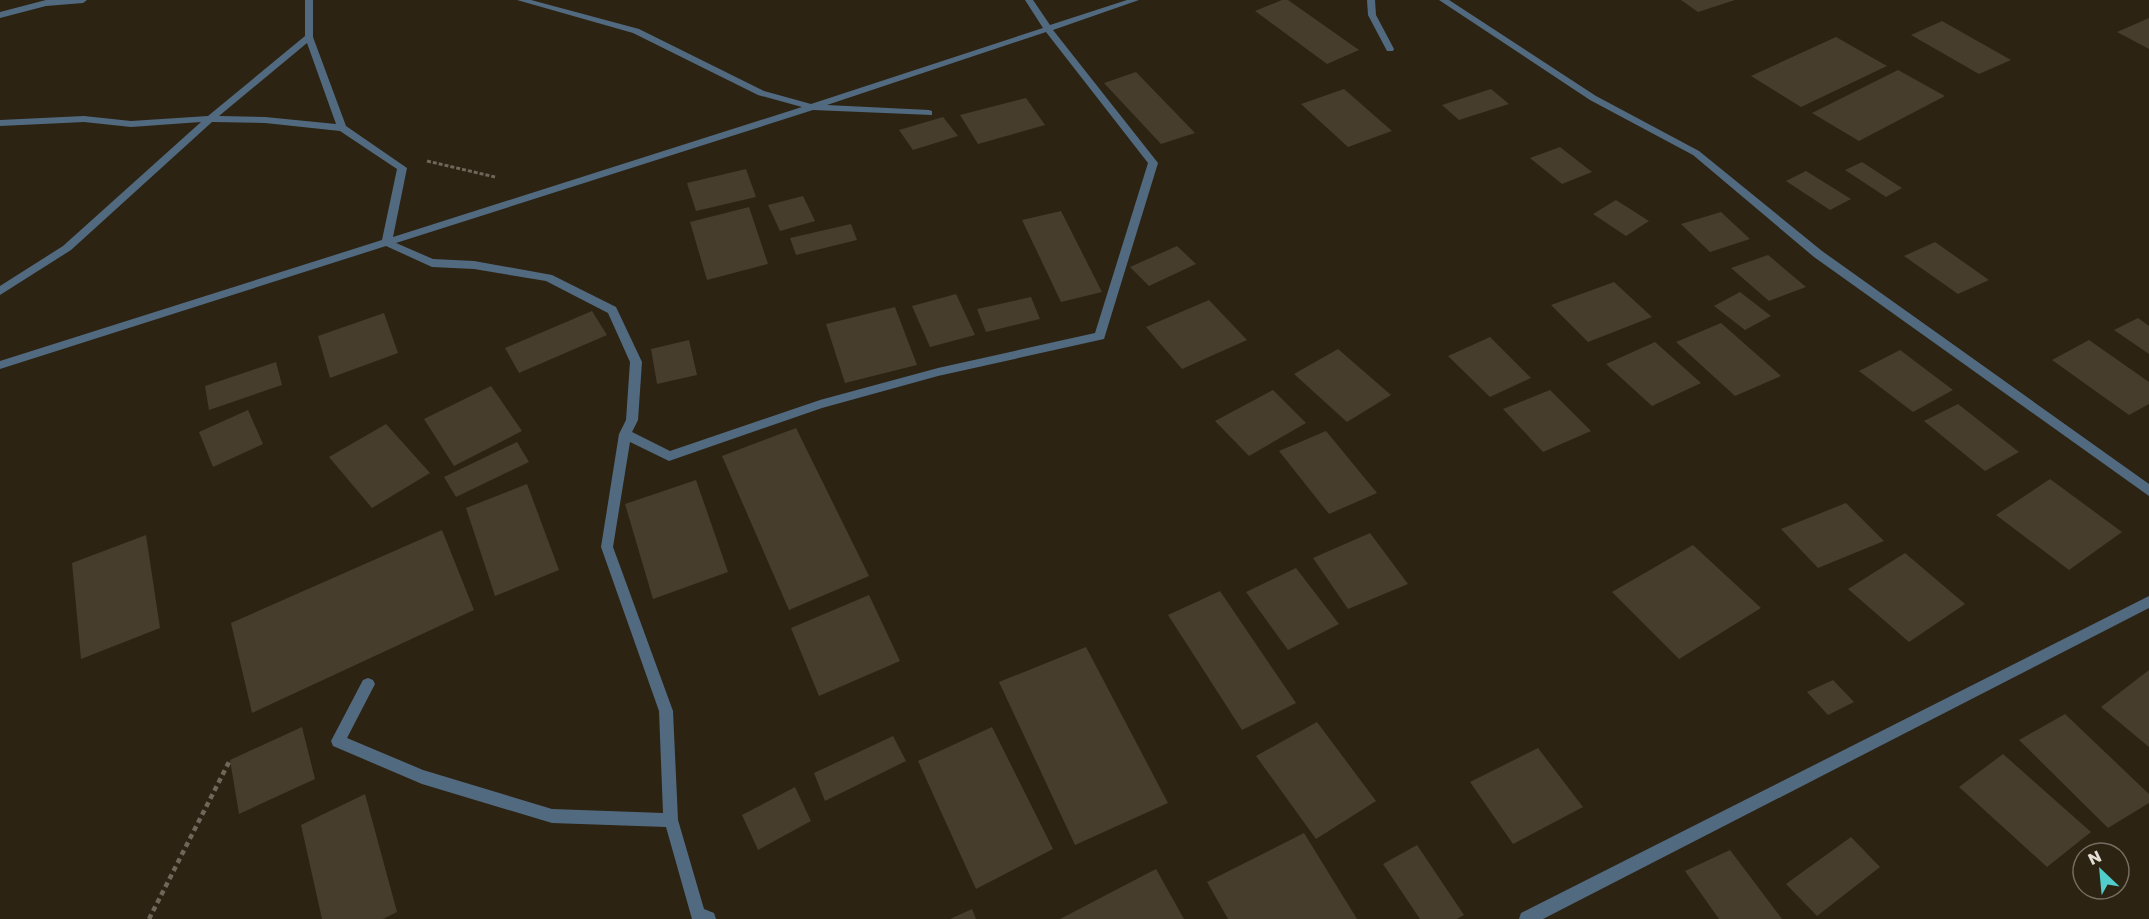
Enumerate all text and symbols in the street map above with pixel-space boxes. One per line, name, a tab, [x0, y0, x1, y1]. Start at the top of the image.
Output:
north arrow	[2071, 841, 2131, 901]
text: N	[2084, 845, 2105, 871]

